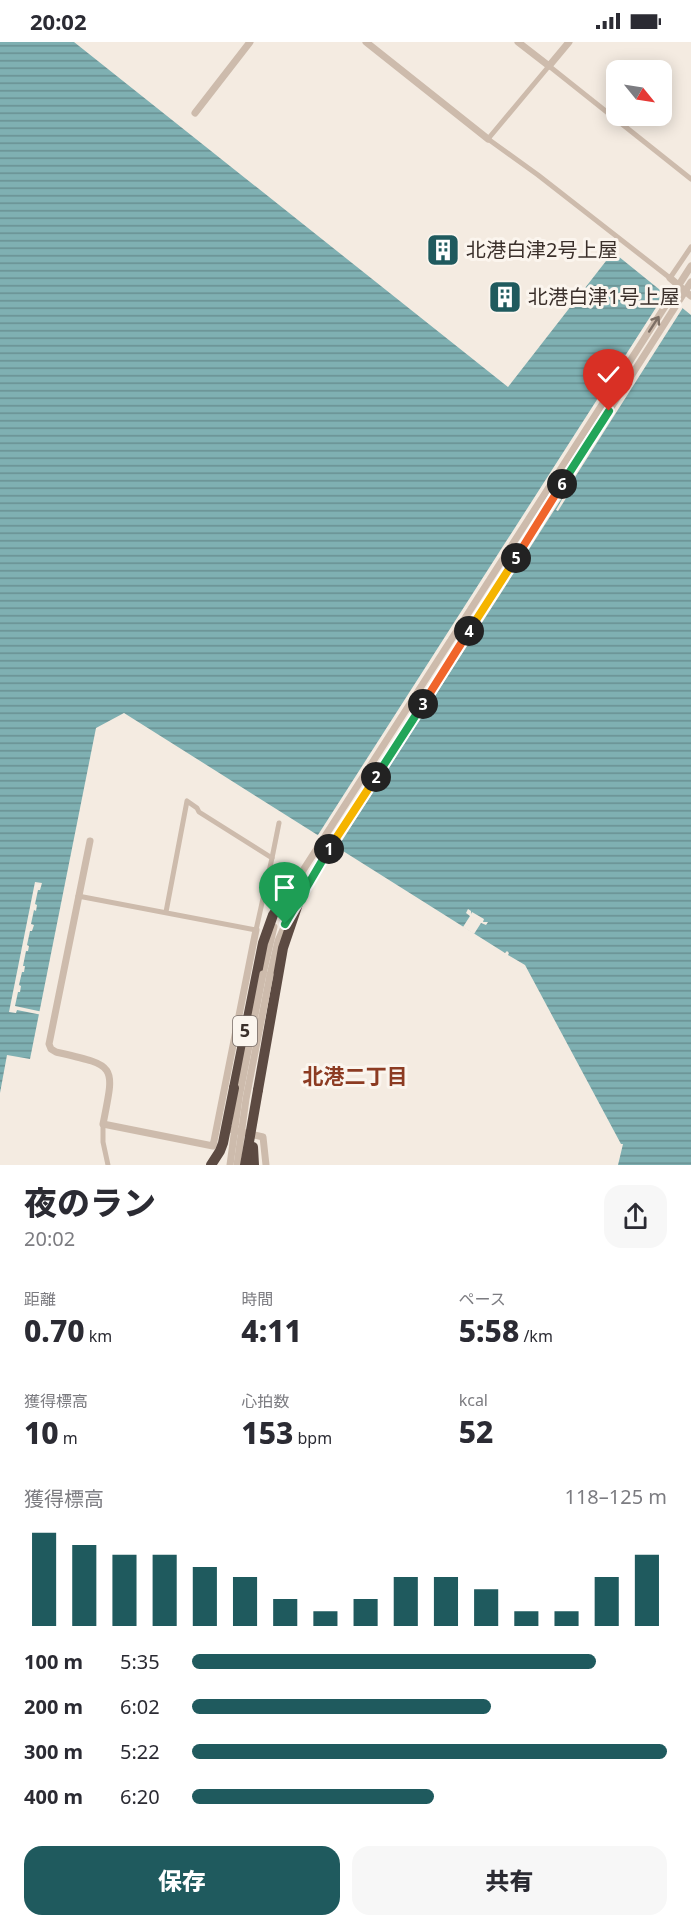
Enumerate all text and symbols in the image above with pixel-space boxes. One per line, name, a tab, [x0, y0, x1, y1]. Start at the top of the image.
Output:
text: 20:02	[30, 6, 87, 36]
north arrow	[606, 60, 672, 126]
map controls	[606, 60, 672, 126]
building icon: 北港白津2号上屋	[425, 232, 461, 268]
place label: 北港白津2号上屋	[466, 236, 617, 263]
building icon: 北港白津1号上屋	[487, 279, 523, 315]
place label: 北港白津1号上屋	[528, 283, 679, 310]
one-way arrow	[648, 316, 660, 333]
pin	[583, 349, 634, 411]
icon: check	[592, 358, 625, 391]
pin: 6	[547, 469, 577, 499]
text: 6	[557, 473, 567, 495]
pin: 5	[501, 543, 531, 573]
text: 5	[511, 547, 521, 569]
pin: 4	[454, 616, 484, 646]
text: 4	[464, 620, 474, 642]
pin: 3	[408, 689, 438, 719]
text: 3	[418, 693, 428, 715]
pin: 2	[361, 762, 391, 792]
text: 2	[371, 766, 381, 788]
pin: 1	[314, 834, 344, 864]
text: 1	[324, 838, 334, 860]
pin	[259, 862, 310, 924]
icon: arrive	[268, 871, 301, 904]
road number: 5	[233, 1016, 257, 1046]
district label: 北港二丁目	[303, 1062, 408, 1090]
text: 夜のラン	[24, 1180, 156, 1225]
button: share	[604, 1185, 667, 1248]
text: 20:02	[24, 1225, 75, 1252]
text: 距離	[24, 1288, 56, 1310]
text: 時間	[241, 1288, 273, 1310]
text: ペース	[459, 1288, 506, 1310]
text: 0.70	[24, 1310, 85, 1351]
text: 4:11	[241, 1310, 302, 1351]
text: 5:58	[459, 1310, 519, 1351]
text: km	[85, 1325, 112, 1347]
text: /km	[519, 1325, 553, 1347]
text: kcal	[459, 1389, 488, 1411]
text: 獲得標高	[24, 1390, 88, 1412]
text: 心拍数	[241, 1390, 289, 1412]
text: 52	[459, 1411, 493, 1452]
text: 10	[24, 1412, 59, 1453]
text: 153	[241, 1412, 293, 1453]
text: m	[59, 1427, 78, 1449]
text: bpm	[293, 1427, 332, 1449]
text: 118–125 m	[564, 1483, 667, 1510]
text: 獲得標高	[24, 1485, 104, 1512]
text: 100 m	[24, 1648, 83, 1675]
text: 5:35	[120, 1648, 160, 1675]
text: 200 m	[24, 1693, 83, 1720]
text: 6:02	[120, 1693, 160, 1720]
text: 300 m	[24, 1738, 83, 1765]
text: 5:22	[120, 1738, 160, 1765]
text: 400 m	[24, 1783, 83, 1810]
text: 6:20	[120, 1783, 160, 1810]
button: 保存	[24, 1846, 340, 1915]
button: 共有	[352, 1846, 667, 1915]

